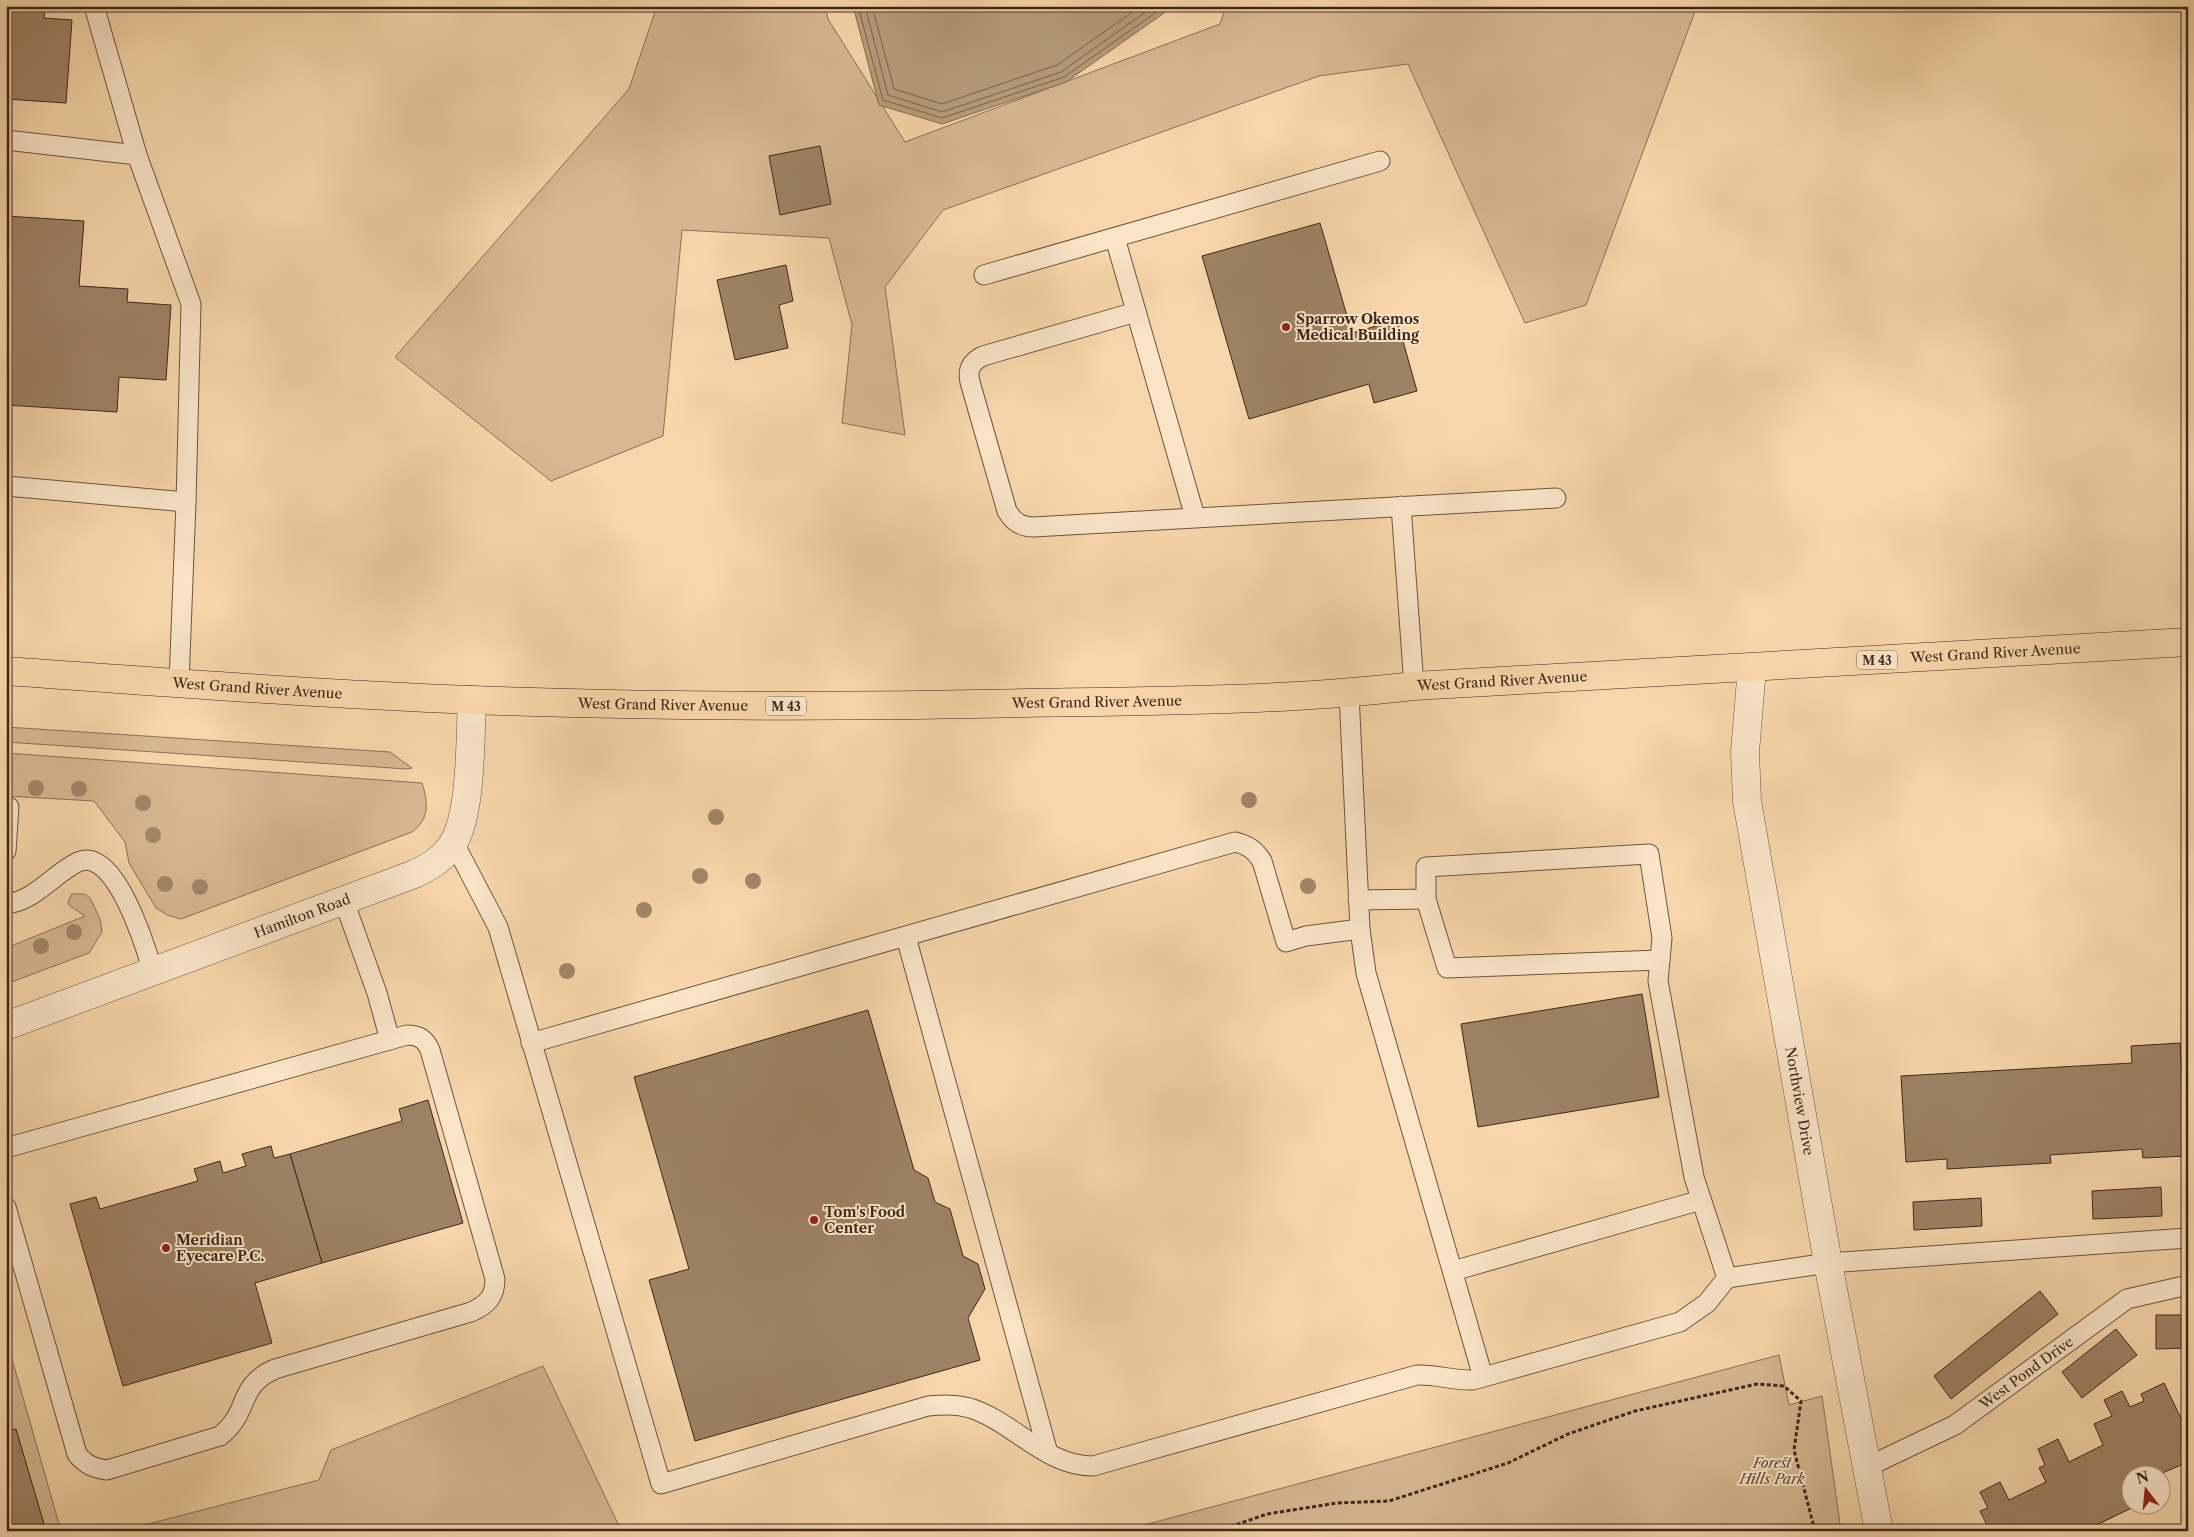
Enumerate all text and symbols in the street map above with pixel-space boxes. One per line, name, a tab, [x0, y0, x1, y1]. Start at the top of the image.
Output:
place label: Sparrow Okemos Medical Building	[1296, 310, 1420, 344]
marker: Sparrow Okemos Medical Building	[1280, 321, 1292, 333]
street label: West Grand River Avenue	[1909, 639, 2081, 667]
road number: M 43	[1857, 650, 1897, 670]
street label: West Grand River Avenue	[1416, 667, 1588, 695]
street label: West Grand River Avenue	[171, 674, 343, 703]
street label: West Grand River Avenue	[1011, 691, 1182, 712]
street label: West Grand River Avenue	[577, 694, 748, 715]
road number: M 43	[766, 696, 806, 716]
street label: Hamilton Road	[251, 890, 353, 942]
street label: Northview Drive	[1781, 1045, 1818, 1157]
place label: Tom's Food Center	[824, 1203, 906, 1237]
marker: Tom's Food Center	[808, 1214, 820, 1226]
place label: Meridian Eyecare P.C.	[176, 1231, 265, 1265]
marker: Meridian Eyecare P.C.	[160, 1242, 172, 1254]
street label: West Pond Drive	[1975, 1332, 2077, 1414]
park label: Forest Hills Park	[1738, 1454, 1805, 1488]
north arrow	[2122, 1464, 2172, 1514]
text: N	[2134, 1467, 2151, 1488]

